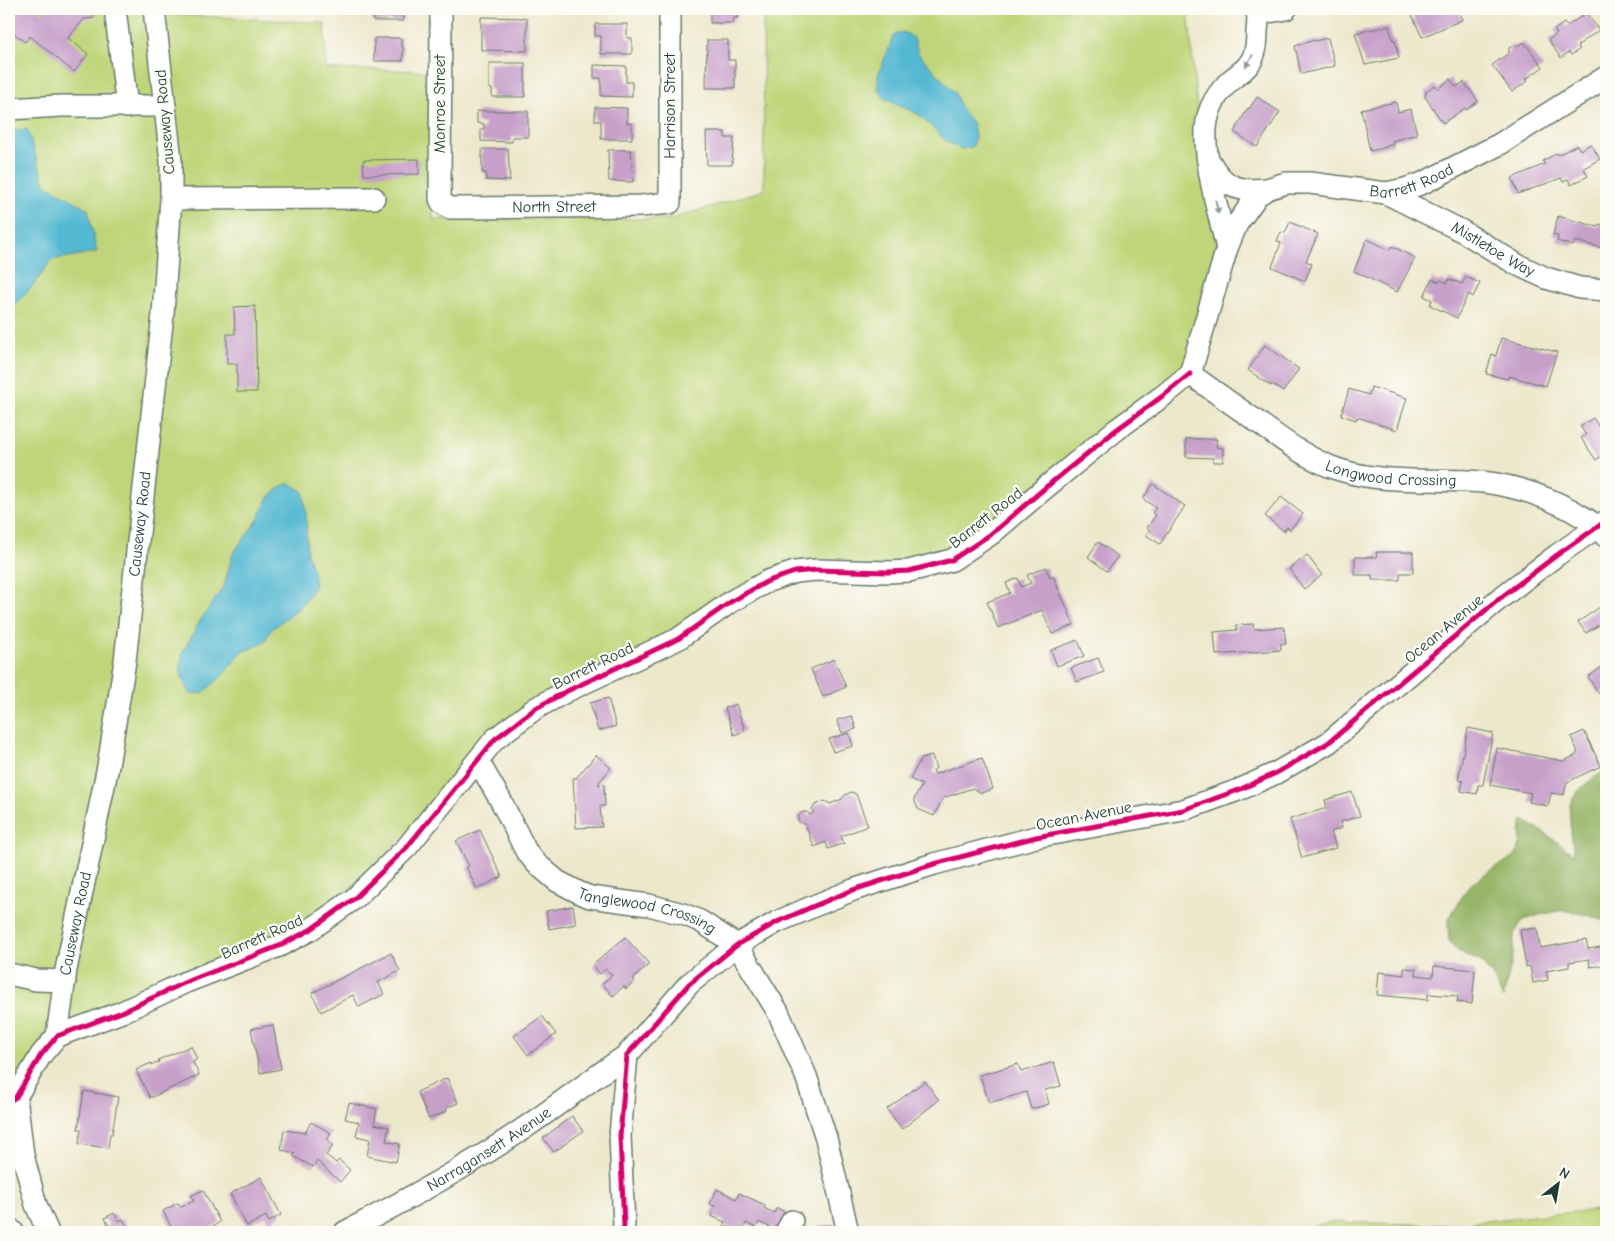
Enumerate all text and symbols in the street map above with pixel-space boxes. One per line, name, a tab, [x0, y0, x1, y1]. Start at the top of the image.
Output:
street label: Harrison Street	[661, 53, 679, 159]
street label: Monroe Street	[431, 54, 449, 153]
one-way arrow	[1245, 54, 1254, 68]
street label: Causeway Road	[151, 69, 179, 175]
street label: Barrett Road	[1369, 160, 1456, 202]
street label: North Street	[512, 197, 597, 216]
one-way arrow	[1213, 200, 1221, 215]
street label: Mistletoe Way	[1448, 218, 1538, 281]
street label: Longwood Crossing	[1323, 457, 1457, 490]
street label: Causeway Road	[125, 471, 155, 578]
street label: Barrett Road	[946, 484, 1026, 552]
street label: Ocean Avenue	[1401, 591, 1487, 667]
street label: Barrett Road	[550, 639, 636, 693]
street label: Ocean Avenue	[1035, 798, 1133, 834]
street label: Causeway Road	[56, 870, 95, 977]
street label: Tanglewood Crossing	[575, 884, 719, 938]
street label: Barrett Road	[218, 911, 306, 963]
street label: Narragansett Avenue	[424, 1104, 554, 1195]
north arrow	[1532, 1158, 1582, 1208]
text: N	[1556, 1164, 1573, 1183]

